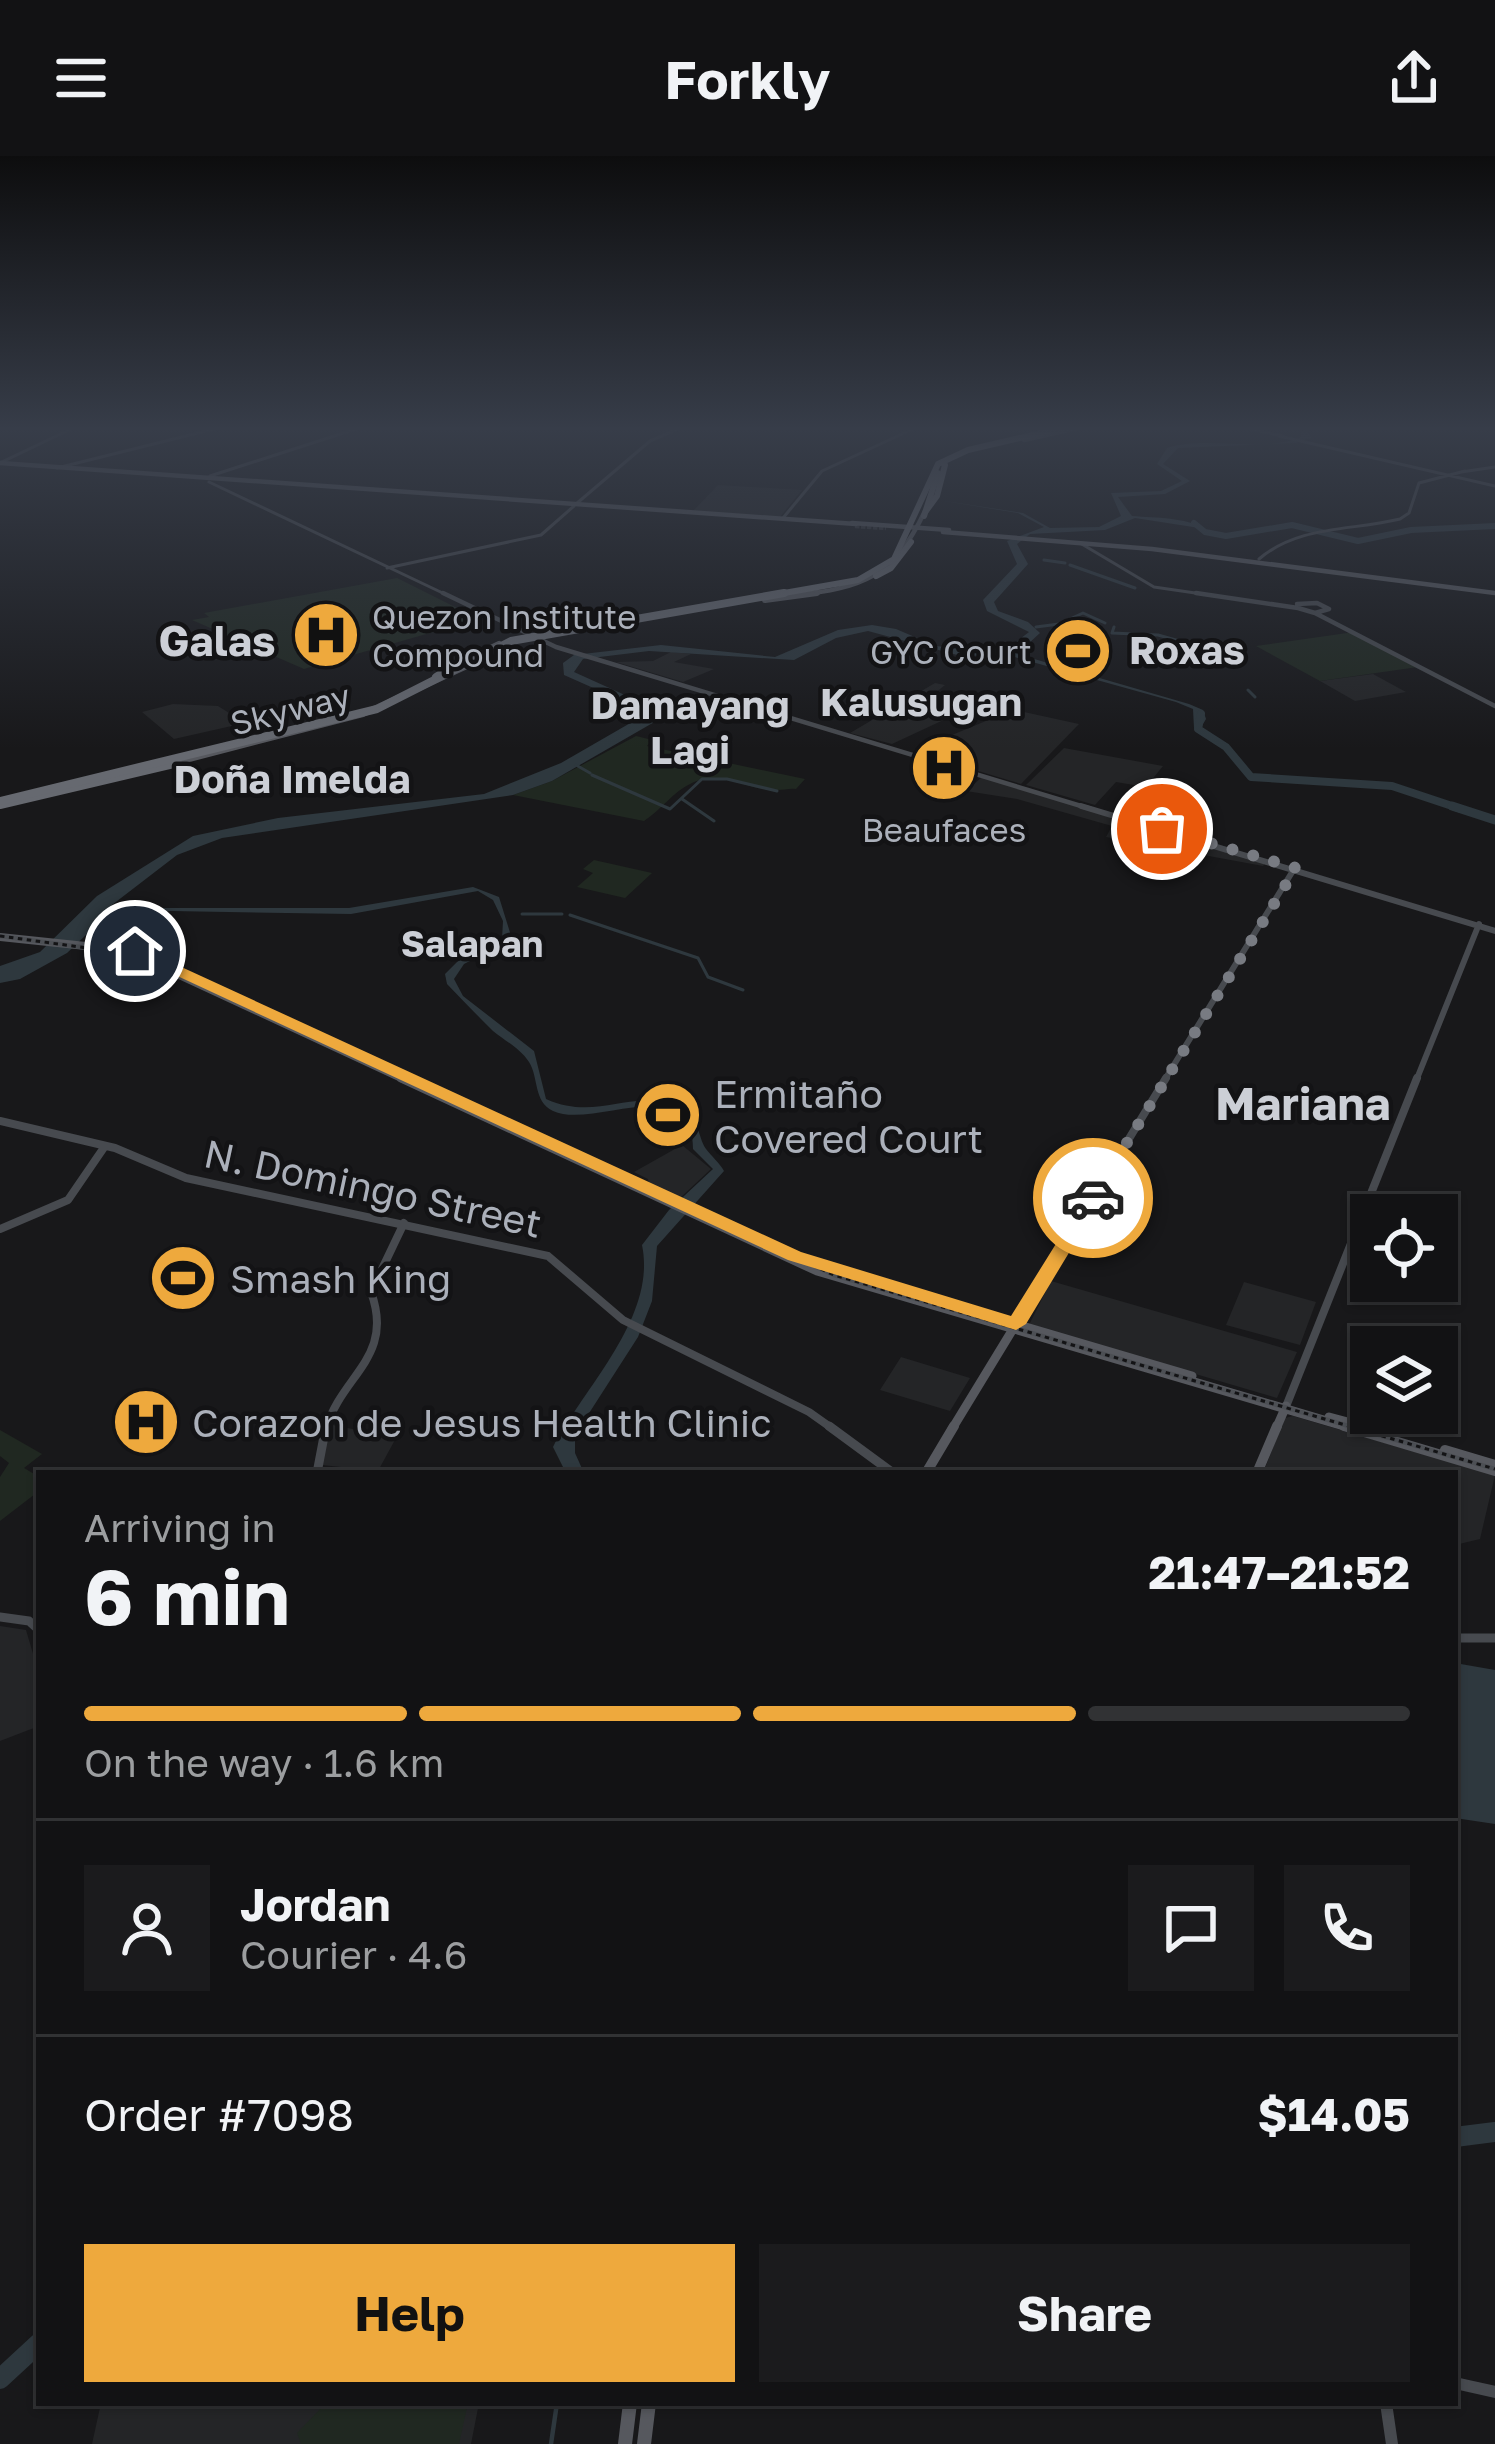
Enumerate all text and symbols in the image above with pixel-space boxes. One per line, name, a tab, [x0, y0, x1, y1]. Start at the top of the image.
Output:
icon: menu	[48, 45, 114, 111]
icon: share	[1381, 45, 1447, 111]
text: Forkly	[665, 46, 830, 111]
place label: Quezon Institute Compound	[372, 597, 636, 674]
hospital icon: Quezon Institute Compound	[291, 600, 361, 670]
district label: Galas	[158, 615, 276, 665]
sports icon: GYC Court	[1043, 616, 1113, 686]
district label: Roxas	[1129, 626, 1245, 673]
place label: GYC Court	[870, 632, 1032, 671]
street label: Skyway	[226, 675, 354, 743]
district label: Kalusugan	[820, 678, 1022, 725]
district label: Damayang Lagi	[591, 681, 789, 773]
hospital icon: Beaufaces	[909, 733, 979, 803]
district label: Doña Imelda	[173, 755, 411, 802]
pin	[1111, 778, 1213, 880]
icon: bag	[1129, 796, 1195, 862]
place label: Beaufaces	[862, 810, 1026, 849]
pin	[84, 900, 186, 1002]
icon: home	[102, 918, 168, 984]
district label: Salapan	[401, 922, 543, 965]
place label: Ermitaño Covered Court	[714, 1070, 983, 1162]
district label: Mariana	[1215, 1076, 1391, 1130]
sports icon: Ermitaño Covered Court	[633, 1080, 703, 1150]
street label: N. Domingo Street	[200, 1129, 546, 1247]
courier	[1033, 1138, 1153, 1258]
icon: car	[1060, 1165, 1126, 1231]
map controls	[1350, 1194, 1458, 1434]
button: locate	[1350, 1194, 1458, 1302]
sports icon: Smash King	[148, 1243, 218, 1313]
place label: Smash King	[230, 1255, 451, 1302]
button: layers	[1350, 1326, 1458, 1434]
hospital icon: Corazon de Jesus Health Clinic	[111, 1387, 181, 1457]
place label: Corazon de Jesus Health Clinic	[192, 1399, 772, 1446]
text: Arriving in	[84, 1504, 275, 1551]
text: 21:47–21:52	[1149, 1545, 1410, 1599]
text: 6 min	[84, 1549, 290, 1642]
text: On the way · 1.6 km	[84, 1739, 444, 1786]
button: person	[84, 1865, 210, 1991]
button: chat	[1128, 1865, 1254, 1991]
button: phone	[1284, 1865, 1410, 1991]
text: Jordan	[240, 1877, 391, 1931]
text: Courier · 4.6	[240, 1931, 467, 1978]
text: Order #7098	[84, 2087, 354, 2141]
text: $14.05	[1257, 2087, 1410, 2141]
button: Help	[84, 2244, 735, 2382]
button: Share	[759, 2244, 1410, 2382]

